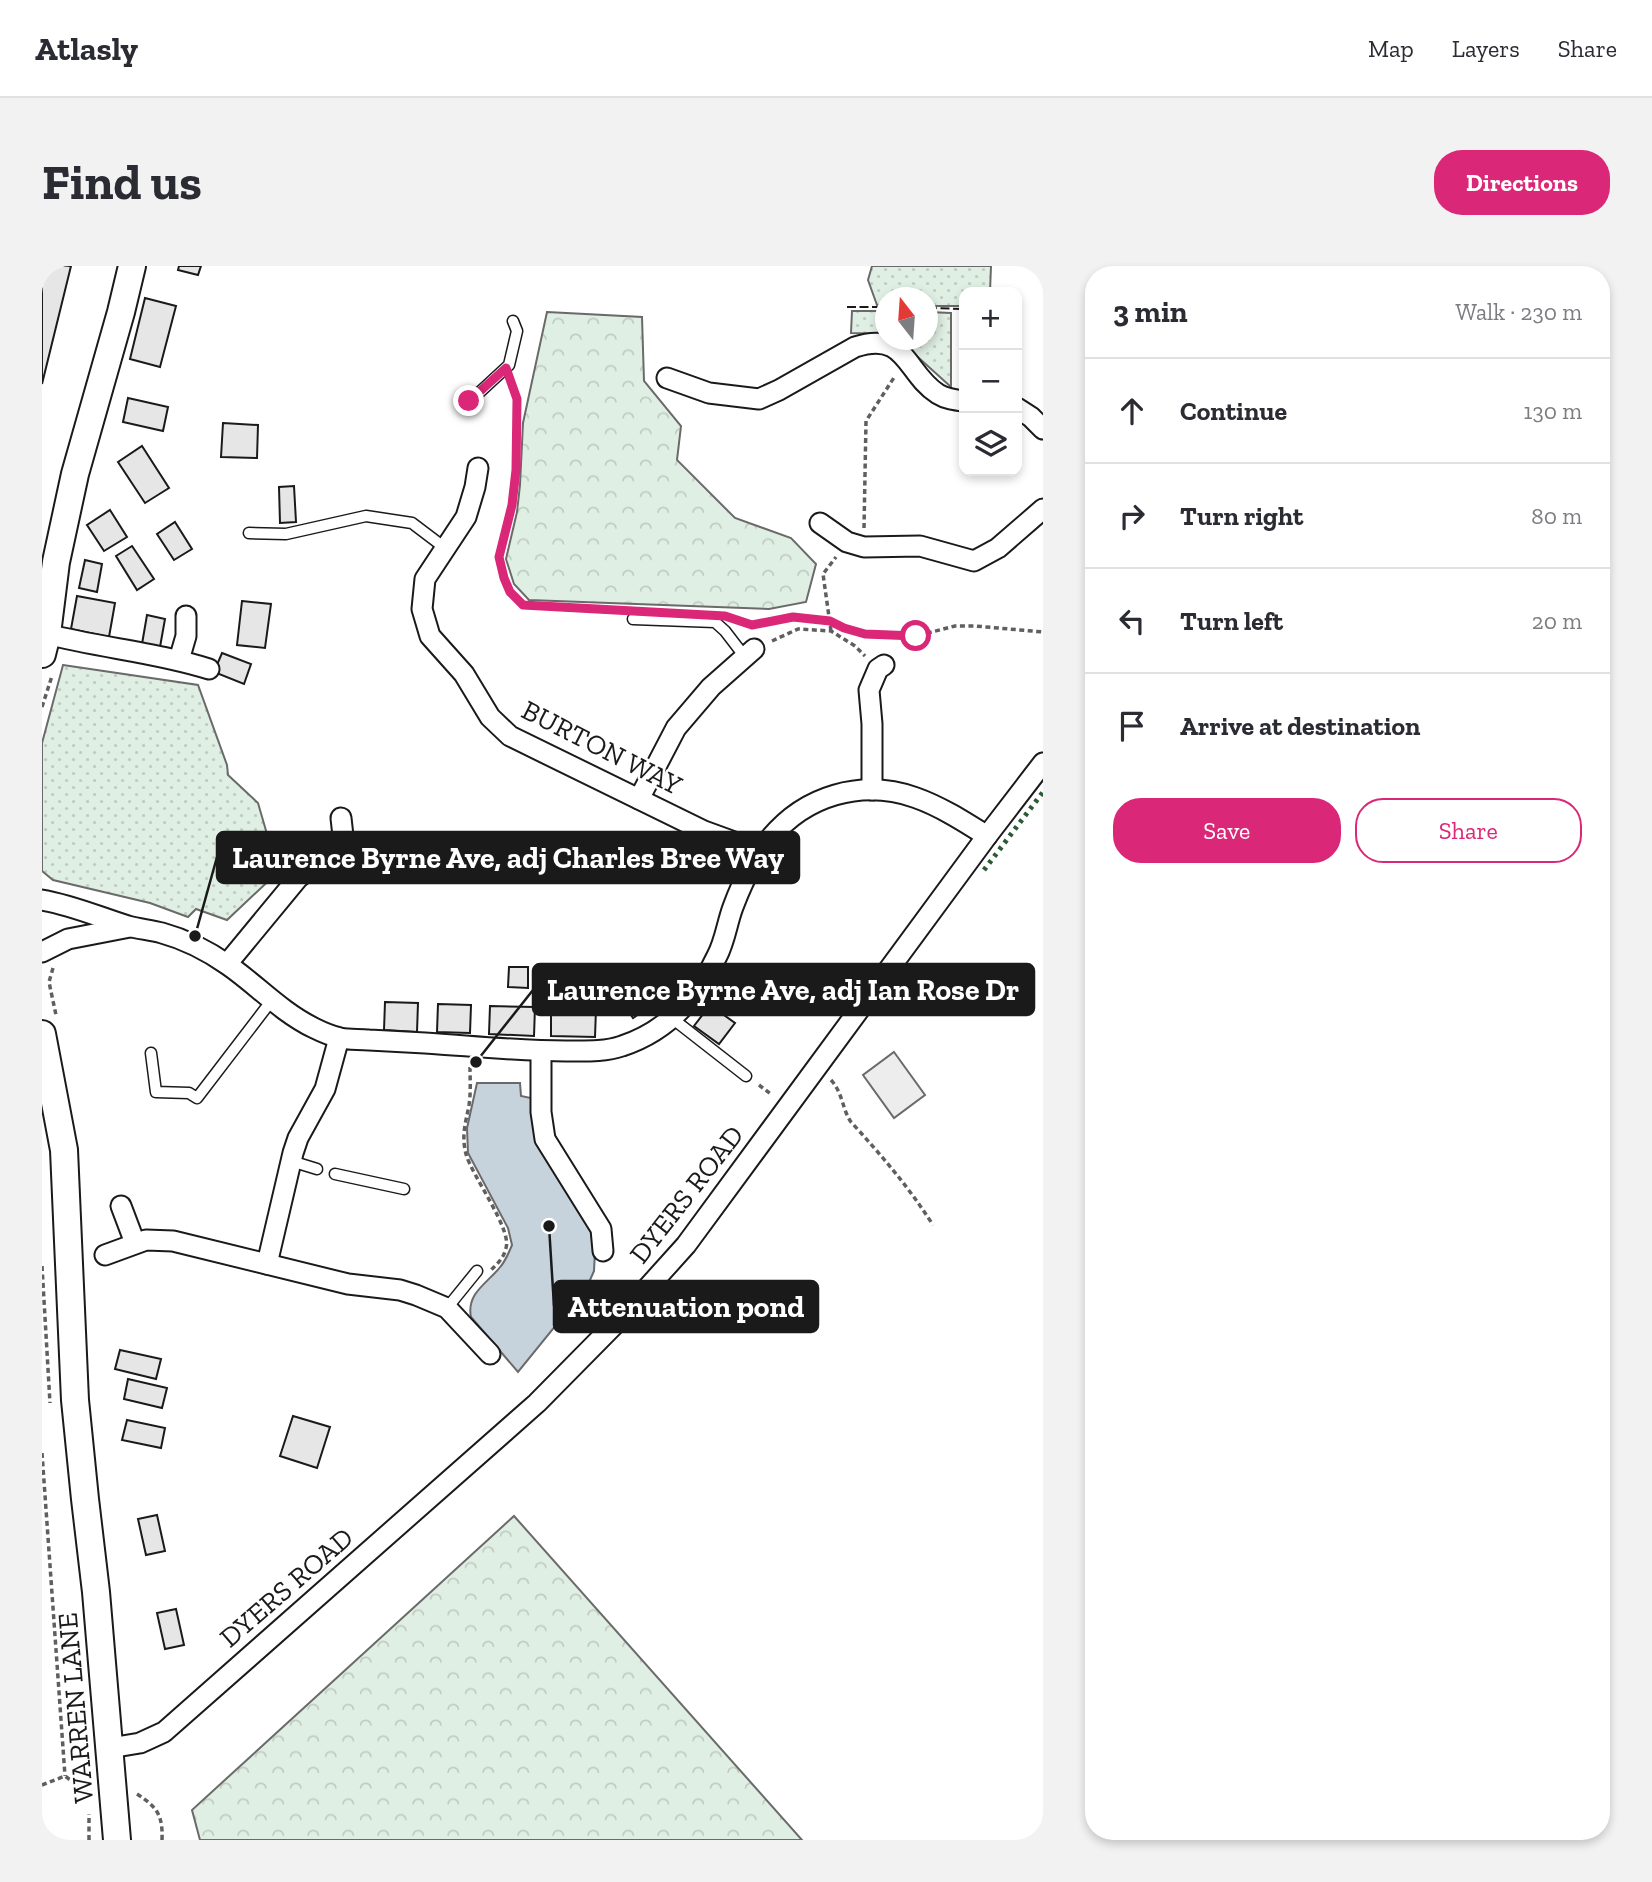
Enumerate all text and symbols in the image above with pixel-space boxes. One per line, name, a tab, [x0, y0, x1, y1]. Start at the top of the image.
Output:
text: Atlasly	[35, 29, 138, 68]
text: Map	[1368, 34, 1414, 63]
text: Layers	[1452, 34, 1520, 63]
text: Share	[1558, 34, 1617, 63]
button: Directions	[1434, 150, 1610, 215]
text: Find us	[42, 153, 202, 212]
north arrow	[875, 287, 938, 350]
map controls	[959, 287, 1022, 476]
button: +	[959, 287, 1022, 350]
text: 3 min	[1113, 294, 1188, 330]
text: Walk · 230 m	[1455, 298, 1582, 326]
button: −	[959, 350, 1022, 413]
route end	[453, 385, 484, 416]
icon: ahead	[1113, 392, 1151, 430]
text: Continue	[1180, 395, 1287, 427]
text: 130 m	[1524, 397, 1582, 425]
button: layers	[959, 413, 1022, 476]
icon: right	[1113, 497, 1151, 535]
text: Turn right	[1180, 500, 1303, 532]
text: 80 m	[1531, 502, 1582, 530]
icon: left	[1113, 602, 1151, 640]
text: Turn left	[1180, 605, 1283, 637]
text: 20 m	[1532, 607, 1582, 635]
route start	[900, 620, 931, 651]
street label: BURTON WAY	[516, 693, 688, 802]
icon: arrive	[1113, 707, 1151, 745]
text: Arrive at destination	[1180, 710, 1420, 742]
button: Save	[1113, 798, 1341, 863]
button: Share	[1355, 798, 1582, 863]
callout: Laurence Byrne Ave, adj Charles Bree Way	[217, 832, 799, 883]
text: Laurence Byrne Ave, adj Charles Bree Way	[232, 840, 784, 876]
callout: Laurence Byrne Ave, adj Ian Rose Dr	[533, 964, 1034, 1015]
text: Laurence Byrne Ave, adj Ian Rose Dr	[547, 972, 1019, 1008]
street label: DYERS ROAD	[622, 1119, 750, 1270]
callout: Attenuation pond	[554, 1281, 818, 1332]
text: Attenuation pond	[568, 1289, 804, 1325]
street label: DYERS ROAD	[213, 1521, 360, 1654]
street label: WARREN LANE	[51, 1611, 100, 1805]

